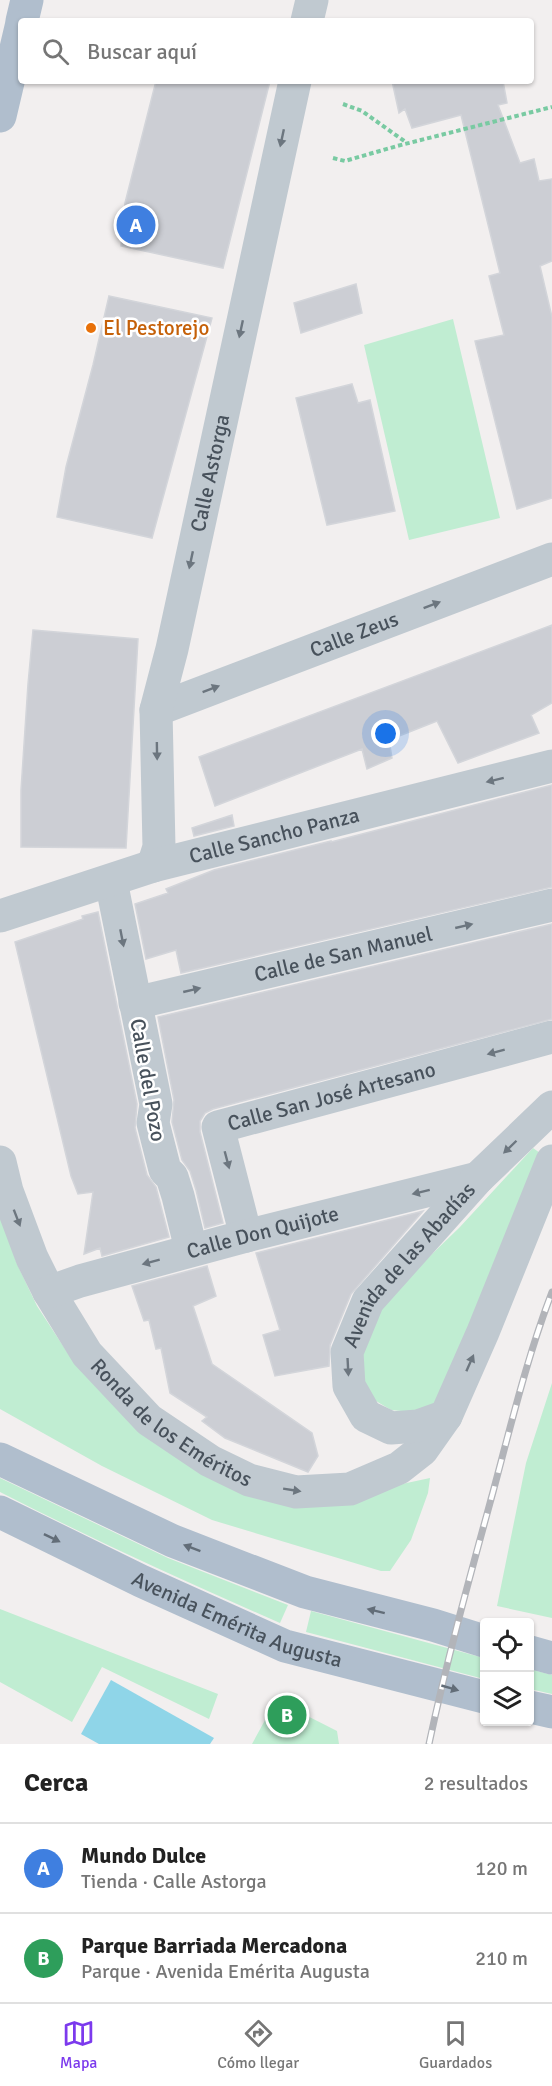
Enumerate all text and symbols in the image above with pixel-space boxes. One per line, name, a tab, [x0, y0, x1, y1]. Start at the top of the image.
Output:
search box	[18, 18, 534, 84]
icon: search	[39, 35, 72, 68]
text: Buscar aquí	[87, 38, 197, 65]
one-way arrow	[277, 129, 286, 148]
pin: A	[116, 202, 156, 248]
place label: El Pestorejo	[103, 315, 209, 341]
one-way arrow	[236, 320, 245, 339]
marker: El Pestorejo	[84, 321, 98, 335]
street label: Calle Astorga	[185, 412, 235, 534]
one-way arrow	[186, 551, 195, 570]
one-way arrow	[424, 599, 442, 609]
street label: Calle Zeus	[306, 606, 402, 663]
one-way arrow	[202, 684, 220, 694]
your location	[371, 719, 400, 748]
one-way arrow	[152, 742, 162, 761]
one-way arrow	[486, 775, 504, 785]
street label: Calle Sancho Panza	[186, 802, 362, 869]
one-way arrow	[454, 920, 473, 930]
street label: Calle de San Manuel	[252, 921, 435, 988]
one-way arrow	[118, 929, 127, 948]
one-way arrow	[183, 984, 201, 994]
street label: Calle del Pozo	[124, 1016, 172, 1144]
one-way arrow	[486, 1048, 505, 1058]
street label: Calle San José Artesano	[225, 1056, 438, 1137]
one-way arrow	[503, 1140, 517, 1154]
one-way arrow	[222, 1151, 232, 1169]
street label: Avenida de las Abadías	[337, 1177, 481, 1351]
one-way arrow	[412, 1188, 431, 1198]
street label: Calle Don Quijote	[184, 1200, 341, 1264]
one-way arrow	[13, 1209, 22, 1227]
one-way arrow	[142, 1258, 160, 1267]
street label: Ronda de los Eméritos	[85, 1353, 256, 1492]
one-way arrow	[465, 1354, 474, 1371]
one-way arrow	[343, 1357, 352, 1376]
one-way arrow	[282, 1486, 301, 1495]
one-way arrow	[43, 1533, 61, 1543]
one-way arrow	[182, 1543, 200, 1553]
street label: Avenida Emérita Augusta	[128, 1566, 345, 1673]
one-way arrow	[367, 1605, 385, 1615]
map controls	[480, 1618, 534, 1726]
button: locate	[480, 1618, 534, 1672]
button: layers	[480, 1672, 534, 1726]
one-way arrow	[441, 1684, 459, 1693]
pin: B	[268, 1692, 306, 1738]
text: Cerca	[24, 1767, 88, 1799]
text: 2 resultados	[424, 1771, 528, 1796]
text: Mundo Dulce	[81, 1842, 206, 1869]
text: A	[37, 1856, 50, 1881]
text: 120 m	[475, 1856, 528, 1881]
text: Tienda · Calle Astorga	[81, 1869, 267, 1894]
text: Parque Barriada Mercadona	[81, 1932, 347, 1959]
text: B	[37, 1946, 50, 1971]
text: 210 m	[475, 1946, 528, 1971]
text: Parque · Avenida Emérita Augusta	[81, 1959, 370, 1984]
tab: Mapa	[60, 2017, 97, 2073]
tab: Cómo llegar	[217, 2017, 299, 2073]
tab: Guardados	[419, 2017, 492, 2073]

